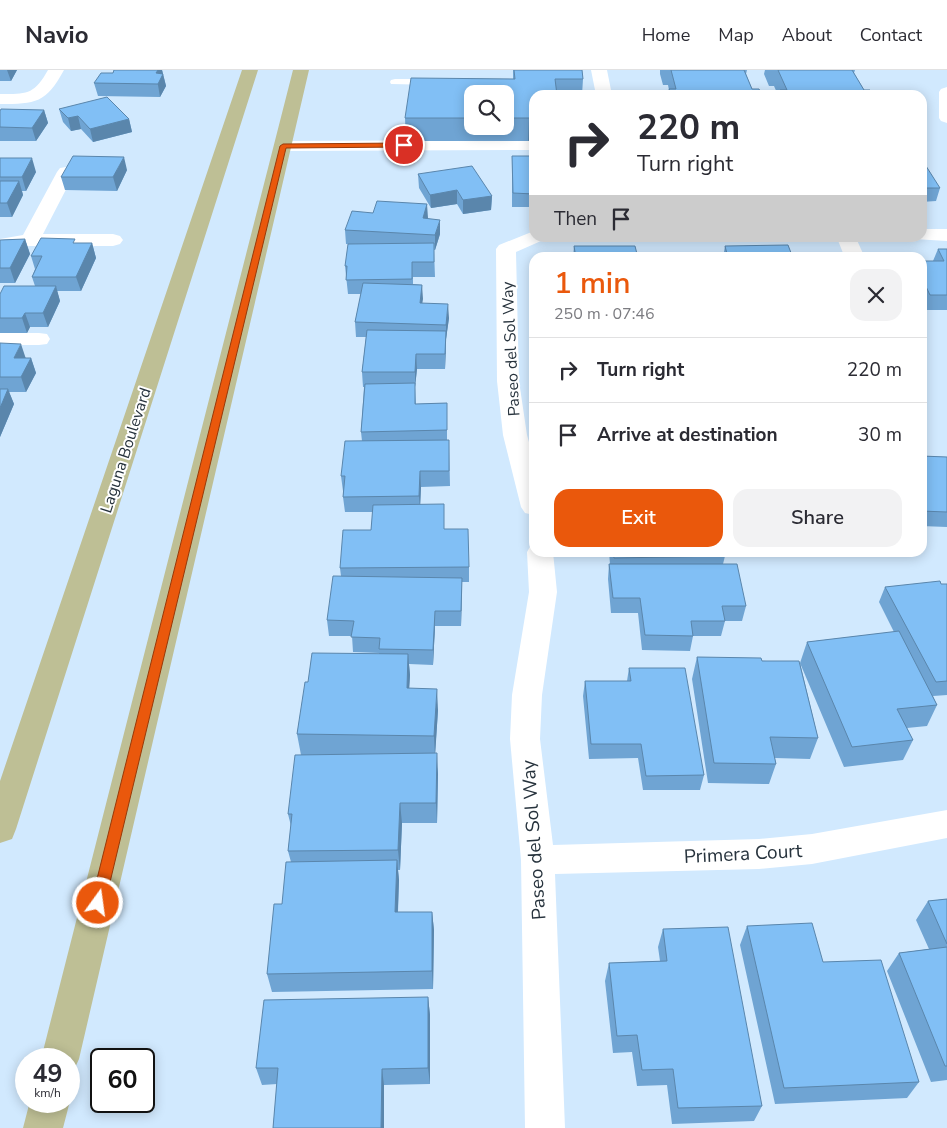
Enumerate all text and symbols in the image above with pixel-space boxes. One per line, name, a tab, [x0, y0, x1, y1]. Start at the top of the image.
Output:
text: Navio	[25, 19, 89, 51]
text: Home	[642, 23, 690, 47]
text: Map	[718, 23, 754, 47]
text: About	[782, 23, 832, 47]
text: Contact	[860, 23, 922, 47]
map controls	[464, 85, 514, 135]
button: search	[464, 85, 514, 135]
text: 220 m	[637, 104, 740, 151]
icon: right	[554, 110, 619, 175]
pin	[383, 124, 425, 166]
icon: arrive	[390, 131, 418, 159]
text: Turn right	[637, 149, 733, 179]
icon: arrive	[607, 205, 635, 233]
text: Then	[554, 206, 597, 232]
text: 1 min	[554, 263, 630, 304]
button: close	[850, 269, 902, 321]
street label: Paseo del Sol Way	[496, 280, 526, 417]
text: 250 m · 07:46	[554, 303, 655, 325]
icon: right	[554, 356, 582, 384]
text: Turn right	[597, 357, 684, 383]
text: 220 m	[847, 357, 902, 383]
street label: Laguna Boulevard	[95, 385, 157, 516]
icon: arrive	[554, 421, 582, 449]
text: Arrive at destination	[597, 422, 778, 448]
text: 30 m	[858, 422, 902, 448]
button: Exit	[554, 489, 723, 547]
button: Share	[733, 489, 902, 547]
street label: Paseo del Sol Way	[515, 759, 553, 921]
street label: Primera Court	[683, 838, 803, 870]
position arrow	[71, 876, 123, 928]
speed limit sign: 60	[90, 1048, 155, 1113]
text: 49	[32, 1057, 63, 1091]
text: km/h	[34, 1085, 61, 1101]

